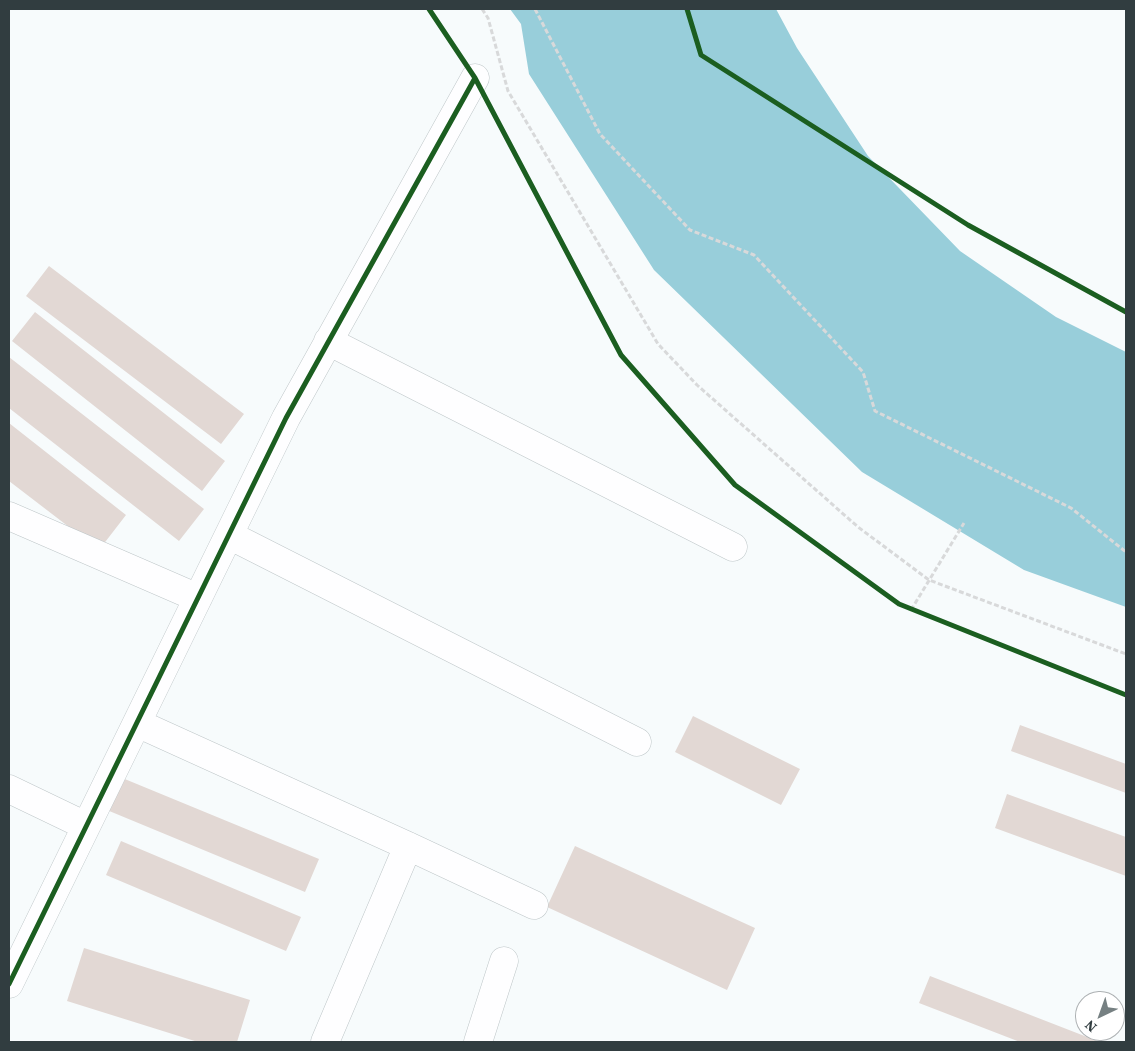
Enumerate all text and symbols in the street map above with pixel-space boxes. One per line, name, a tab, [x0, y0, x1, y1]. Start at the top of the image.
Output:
north arrow	[1075, 991, 1125, 1041]
text: N	[1080, 1016, 1101, 1037]

